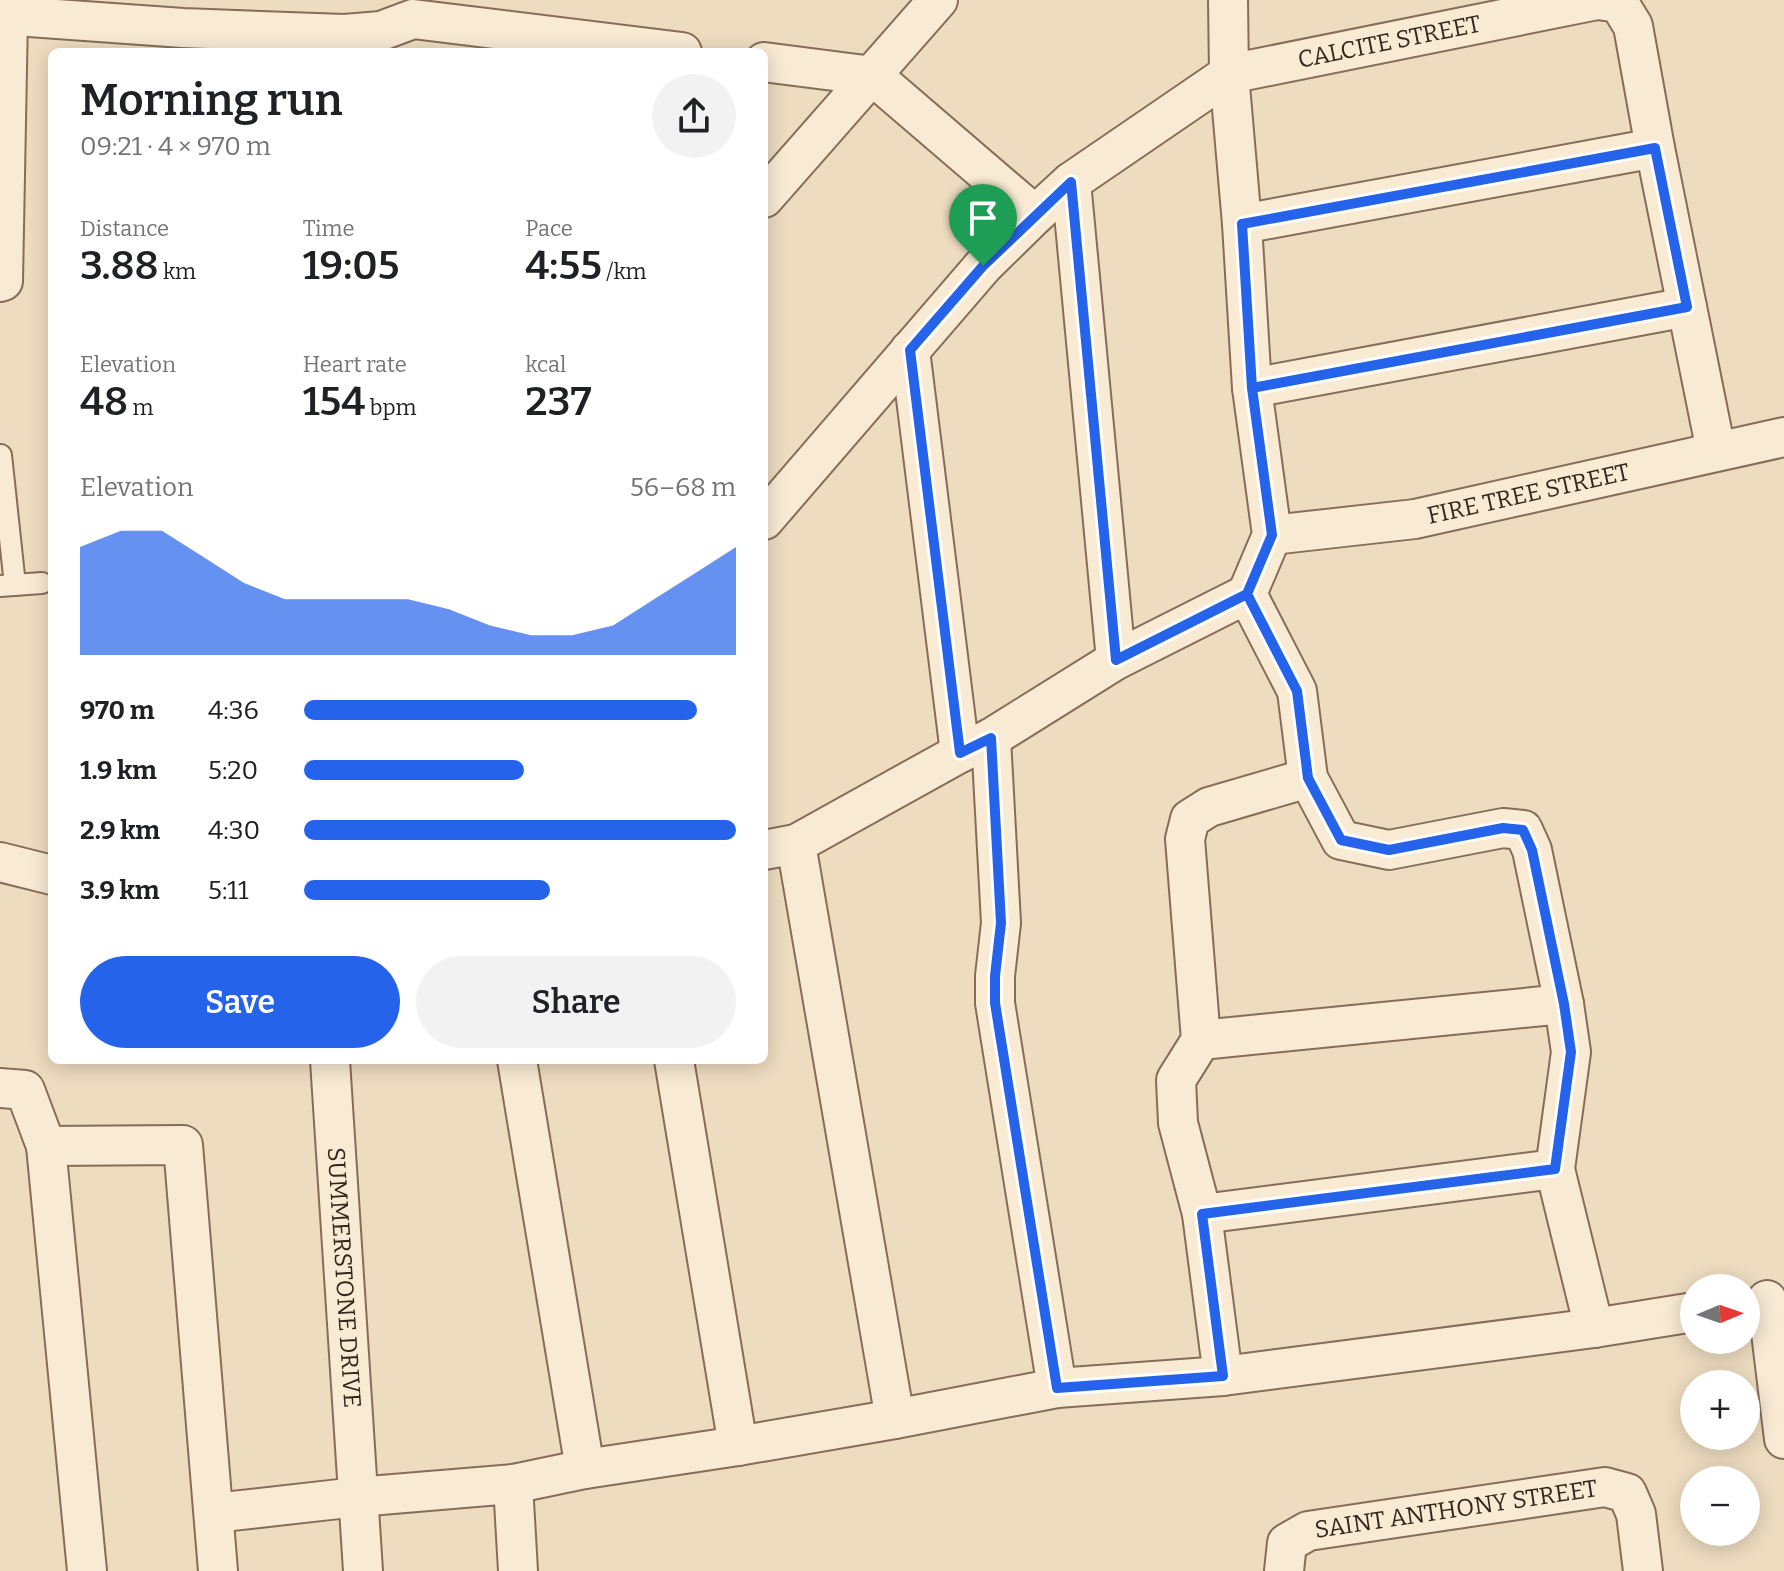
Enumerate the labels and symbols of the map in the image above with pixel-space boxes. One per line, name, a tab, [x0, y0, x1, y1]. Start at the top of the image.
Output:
street label: CALCITE STREET	[1296, 10, 1483, 74]
pin	[949, 184, 1017, 266]
street label: FIRE TREE STREET	[1424, 458, 1632, 530]
street label: SUMMERSTONE DRIVE	[322, 1146, 366, 1409]
north arrow	[1680, 1274, 1760, 1354]
street label: SAINT ANTHONY STREET	[1313, 1474, 1599, 1544]

